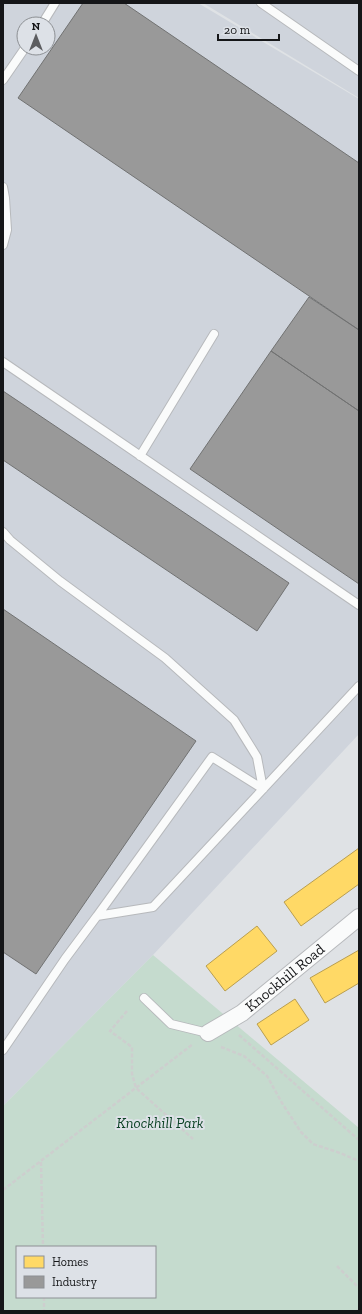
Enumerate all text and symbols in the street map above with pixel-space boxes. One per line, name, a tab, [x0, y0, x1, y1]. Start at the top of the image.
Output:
north arrow	[16, 16, 56, 56]
scale bar	[218, 16, 279, 42]
text: N	[32, 20, 41, 33]
text: 20 m	[224, 23, 251, 37]
street label: Knockhill Road	[242, 940, 329, 1015]
park label: Knockhill Park	[116, 1114, 204, 1132]
legend	[16, 1246, 156, 1298]
text: Homes	[52, 1255, 88, 1269]
text: Industry	[52, 1275, 98, 1289]

